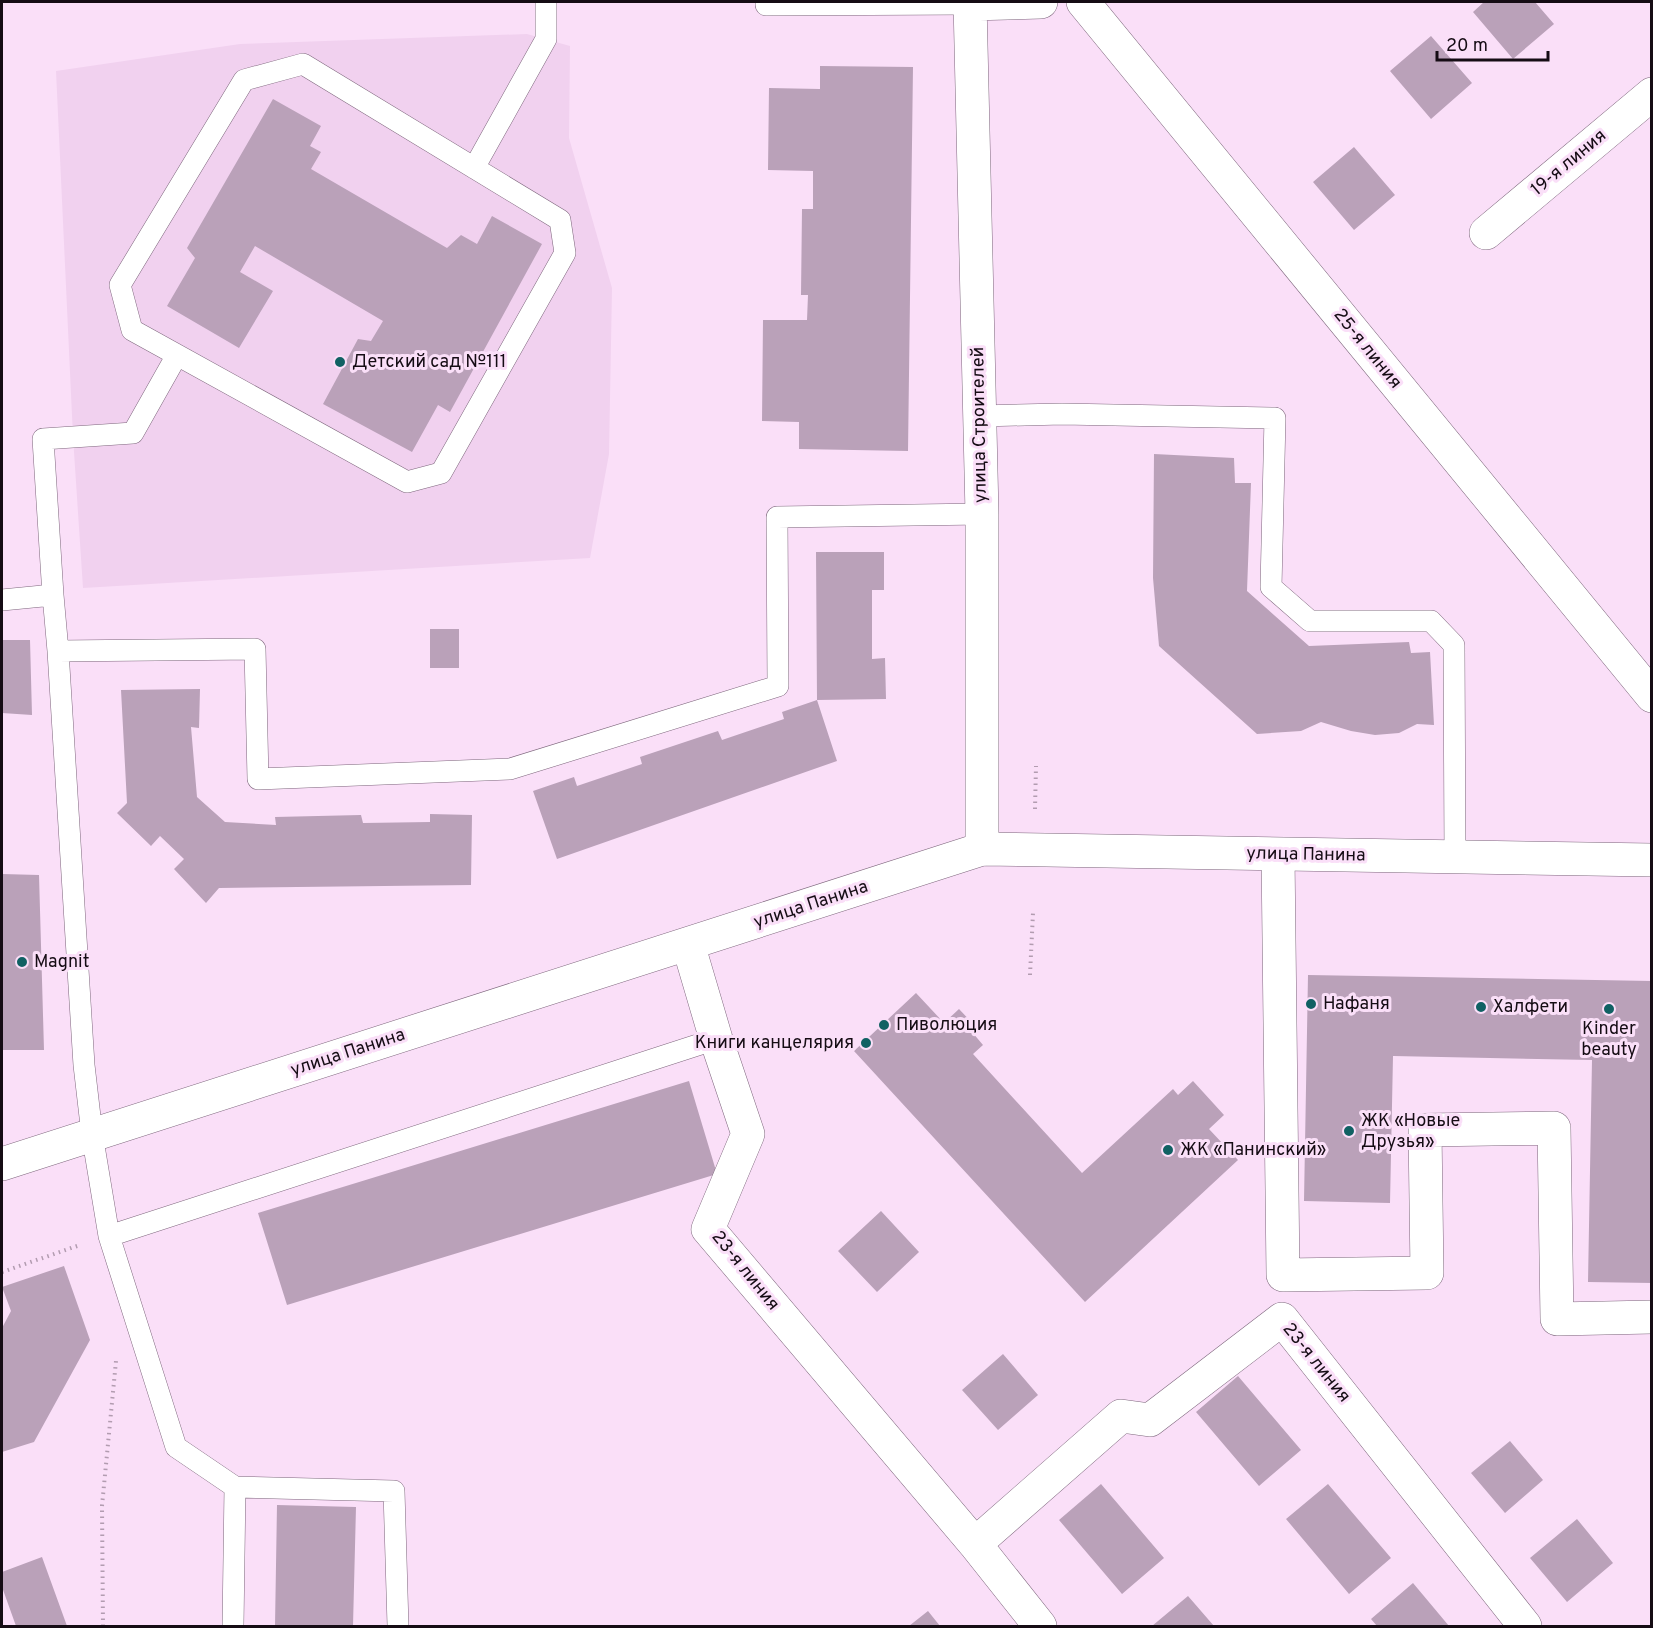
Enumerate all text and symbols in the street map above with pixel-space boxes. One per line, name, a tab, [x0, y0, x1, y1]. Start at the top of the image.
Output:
scale bar	[1437, 24, 1548, 62]
text: 20 m	[1446, 35, 1488, 58]
street label: 19-я линия	[1526, 125, 1612, 201]
street label: 25-я линия	[1328, 304, 1406, 394]
street label: улица Строителей	[967, 347, 993, 503]
place label: Детский сад №111	[352, 351, 506, 374]
marker: Детский сад №111	[333, 355, 347, 369]
street label: улица Панина	[1246, 842, 1366, 868]
street label: улица Панина	[751, 876, 871, 934]
place label: Magnit	[34, 951, 89, 974]
marker: Magnit	[15, 955, 29, 969]
place label: Нафаня	[1323, 993, 1390, 1016]
place label: Халфети	[1493, 996, 1568, 1019]
marker: Нафаня	[1304, 997, 1318, 1011]
marker: Халфети	[1474, 1000, 1488, 1014]
marker: Kinder beauty	[1602, 1002, 1616, 1016]
place label: Пиволюция	[896, 1014, 997, 1037]
marker: Пиволюция	[877, 1018, 891, 1032]
place label: Kinder beauty	[1581, 1018, 1637, 1062]
street label: улица Панина	[288, 1024, 408, 1082]
place label: Книги канцелярия	[695, 1032, 854, 1055]
marker: Книги канцелярия	[859, 1036, 873, 1050]
place label: ЖК «Новые Друзья»	[1361, 1110, 1460, 1154]
marker: ЖК «Новые Друзья»	[1342, 1124, 1356, 1138]
place label: ЖК «Панинский»	[1180, 1139, 1326, 1162]
marker: ЖК «Панинский»	[1161, 1143, 1175, 1157]
street label: 23-я линия	[706, 1226, 784, 1316]
street label: 23-я линия	[1277, 1318, 1355, 1408]

